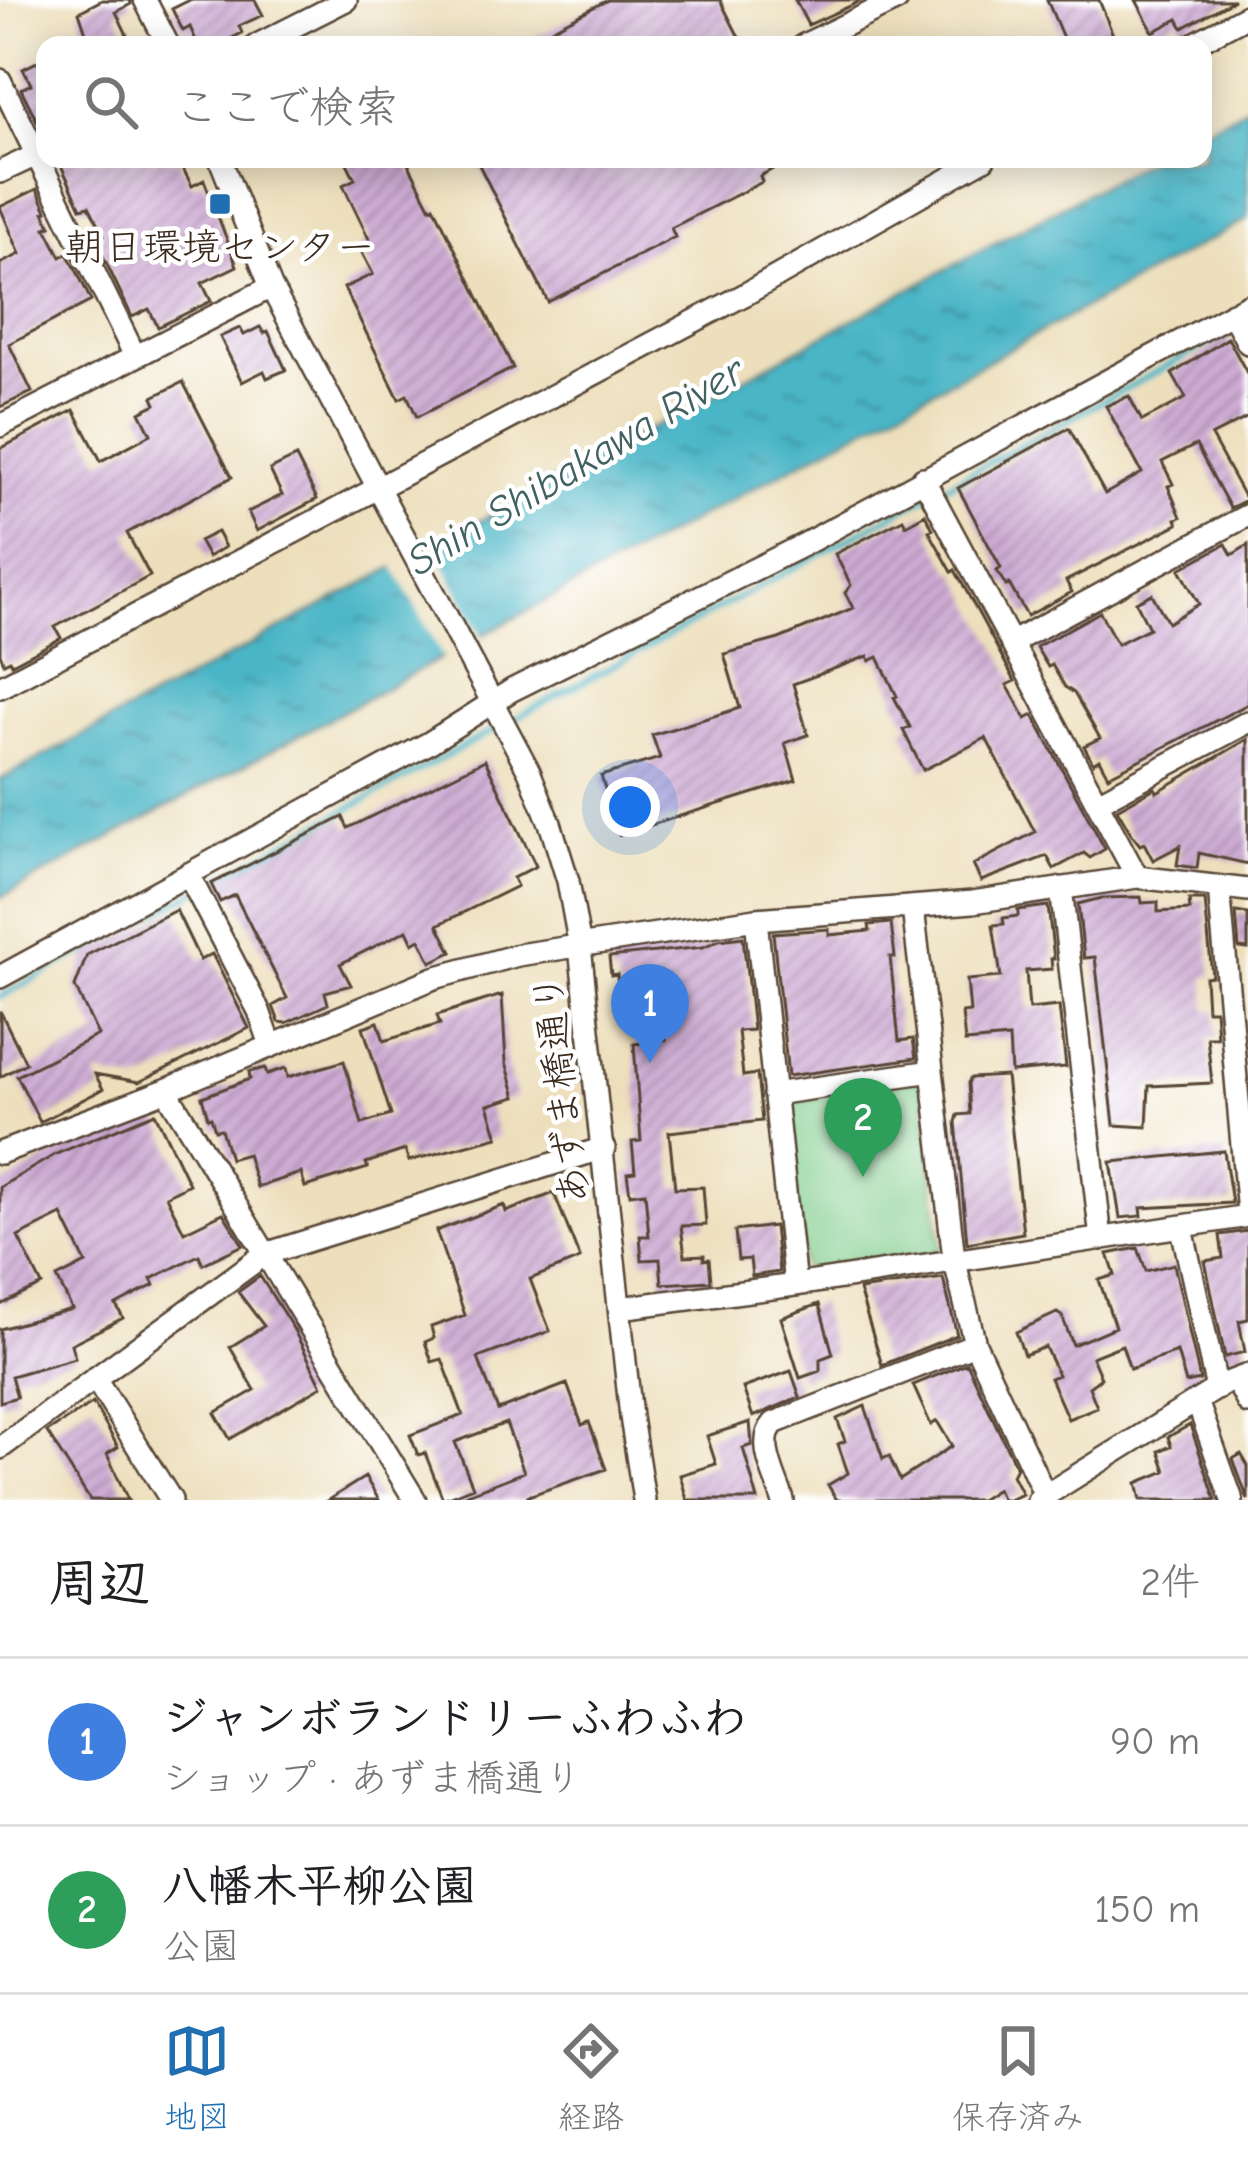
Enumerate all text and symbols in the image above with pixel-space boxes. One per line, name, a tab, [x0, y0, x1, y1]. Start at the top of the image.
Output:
search box	[36, 36, 1212, 168]
icon: search	[78, 69, 144, 135]
text: ここで検索	[174, 81, 399, 133]
marker: 朝日環境センター	[207, 191, 233, 217]
place label: 朝日環境センター	[65, 225, 375, 270]
water label: Shin Shibakawa River	[399, 345, 755, 586]
your location	[600, 777, 660, 837]
pin: 1	[611, 964, 689, 1063]
street label: あずま橋通り	[525, 970, 598, 1207]
pin: 2	[824, 1078, 902, 1177]
text: 周辺	[48, 1554, 150, 1613]
text: 2件	[1141, 1560, 1200, 1605]
text: ジャンボランドリーふわふわ	[162, 1692, 748, 1744]
text: 1	[79, 1719, 95, 1764]
text: 90 m	[1110, 1719, 1200, 1764]
text: ショップ · あずま橋通り	[162, 1756, 583, 1801]
text: 八幡木平柳公園	[162, 1860, 477, 1912]
text: 2	[77, 1887, 97, 1932]
text: 150 m	[1094, 1887, 1200, 1932]
text: 公園	[162, 1924, 240, 1969]
tab: 地図	[164, 2018, 230, 2138]
tab: 経路	[558, 2018, 624, 2138]
tab: 保存済み	[952, 2018, 1084, 2138]

